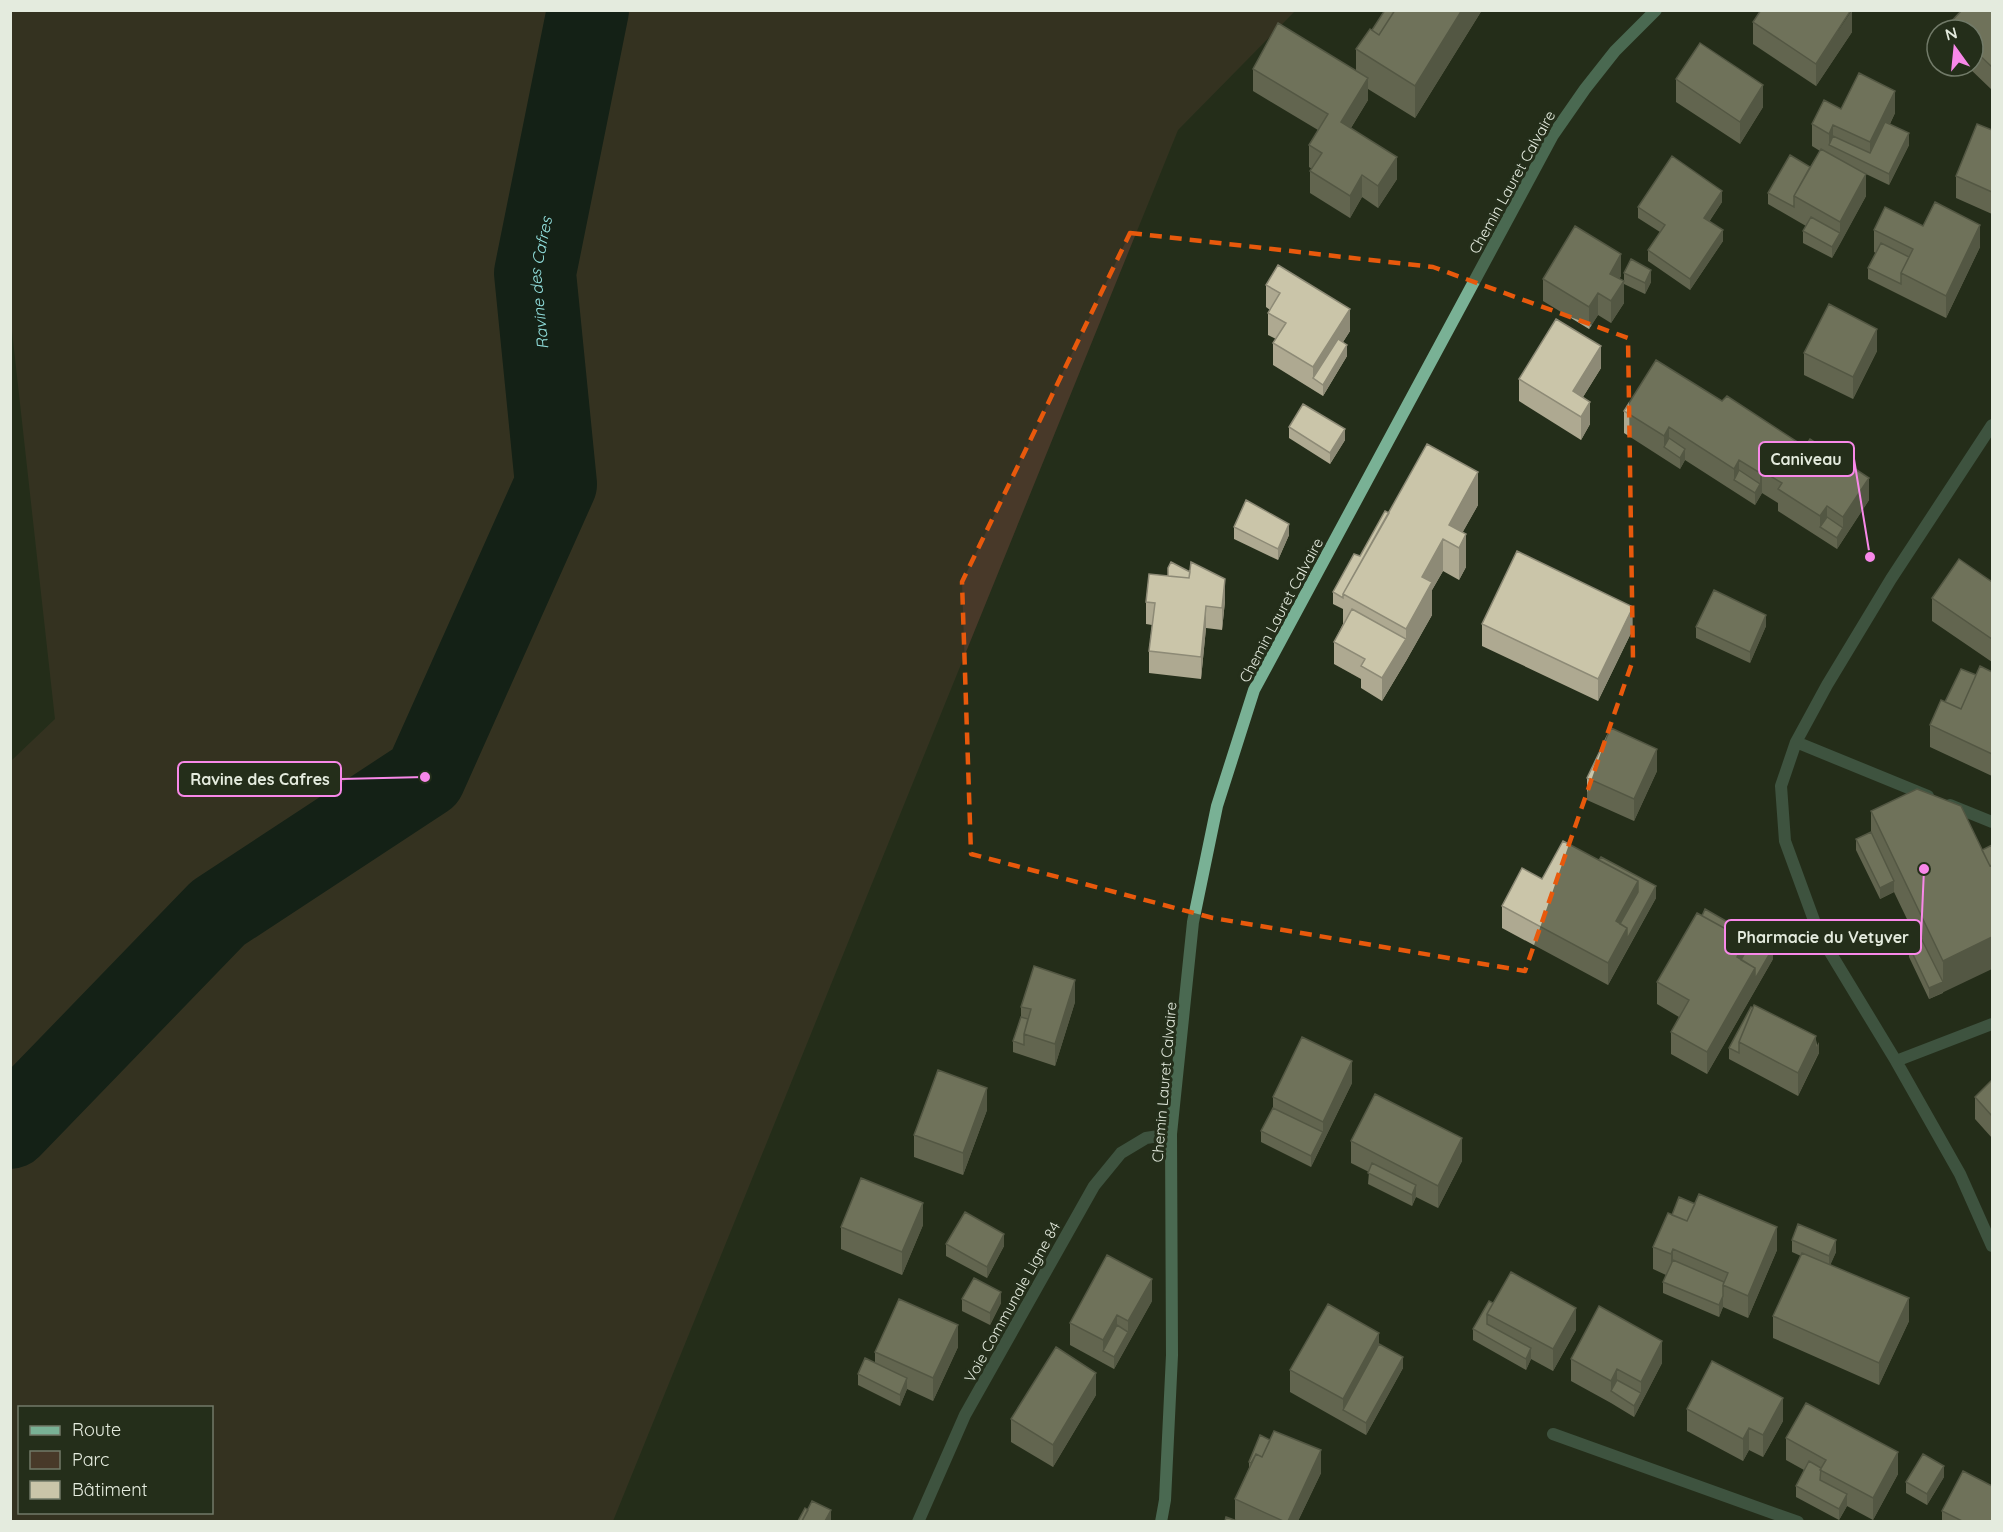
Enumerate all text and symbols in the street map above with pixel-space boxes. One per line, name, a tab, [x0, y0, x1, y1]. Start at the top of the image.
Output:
north arrow	[1925, 18, 1985, 78]
text: N	[1943, 22, 1959, 45]
street label: Chemin Lauret Calvaire	[1465, 107, 1559, 257]
water label: Ravine des Cafres	[525, 214, 556, 350]
callout: Caniveau	[1759, 442, 1854, 476]
text: Caniveau	[1770, 449, 1842, 469]
street label: Chemin Lauret Calvaire	[1235, 534, 1327, 686]
callout: Ravine des Cafres	[178, 762, 341, 796]
text: Ravine des Cafres	[190, 769, 330, 789]
callout: Pharmacie du Vetyver	[1725, 920, 1921, 954]
text: Pharmacie du Vetyver	[1737, 927, 1909, 947]
street label: Chemin Lauret Calvaire	[1148, 1001, 1180, 1163]
street label: Voie Communale Ligne 84	[960, 1218, 1064, 1386]
legend	[18, 1406, 213, 1514]
text: Route	[72, 1418, 121, 1441]
text: Parc	[72, 1448, 109, 1471]
text: Bâtiment	[72, 1478, 148, 1501]

